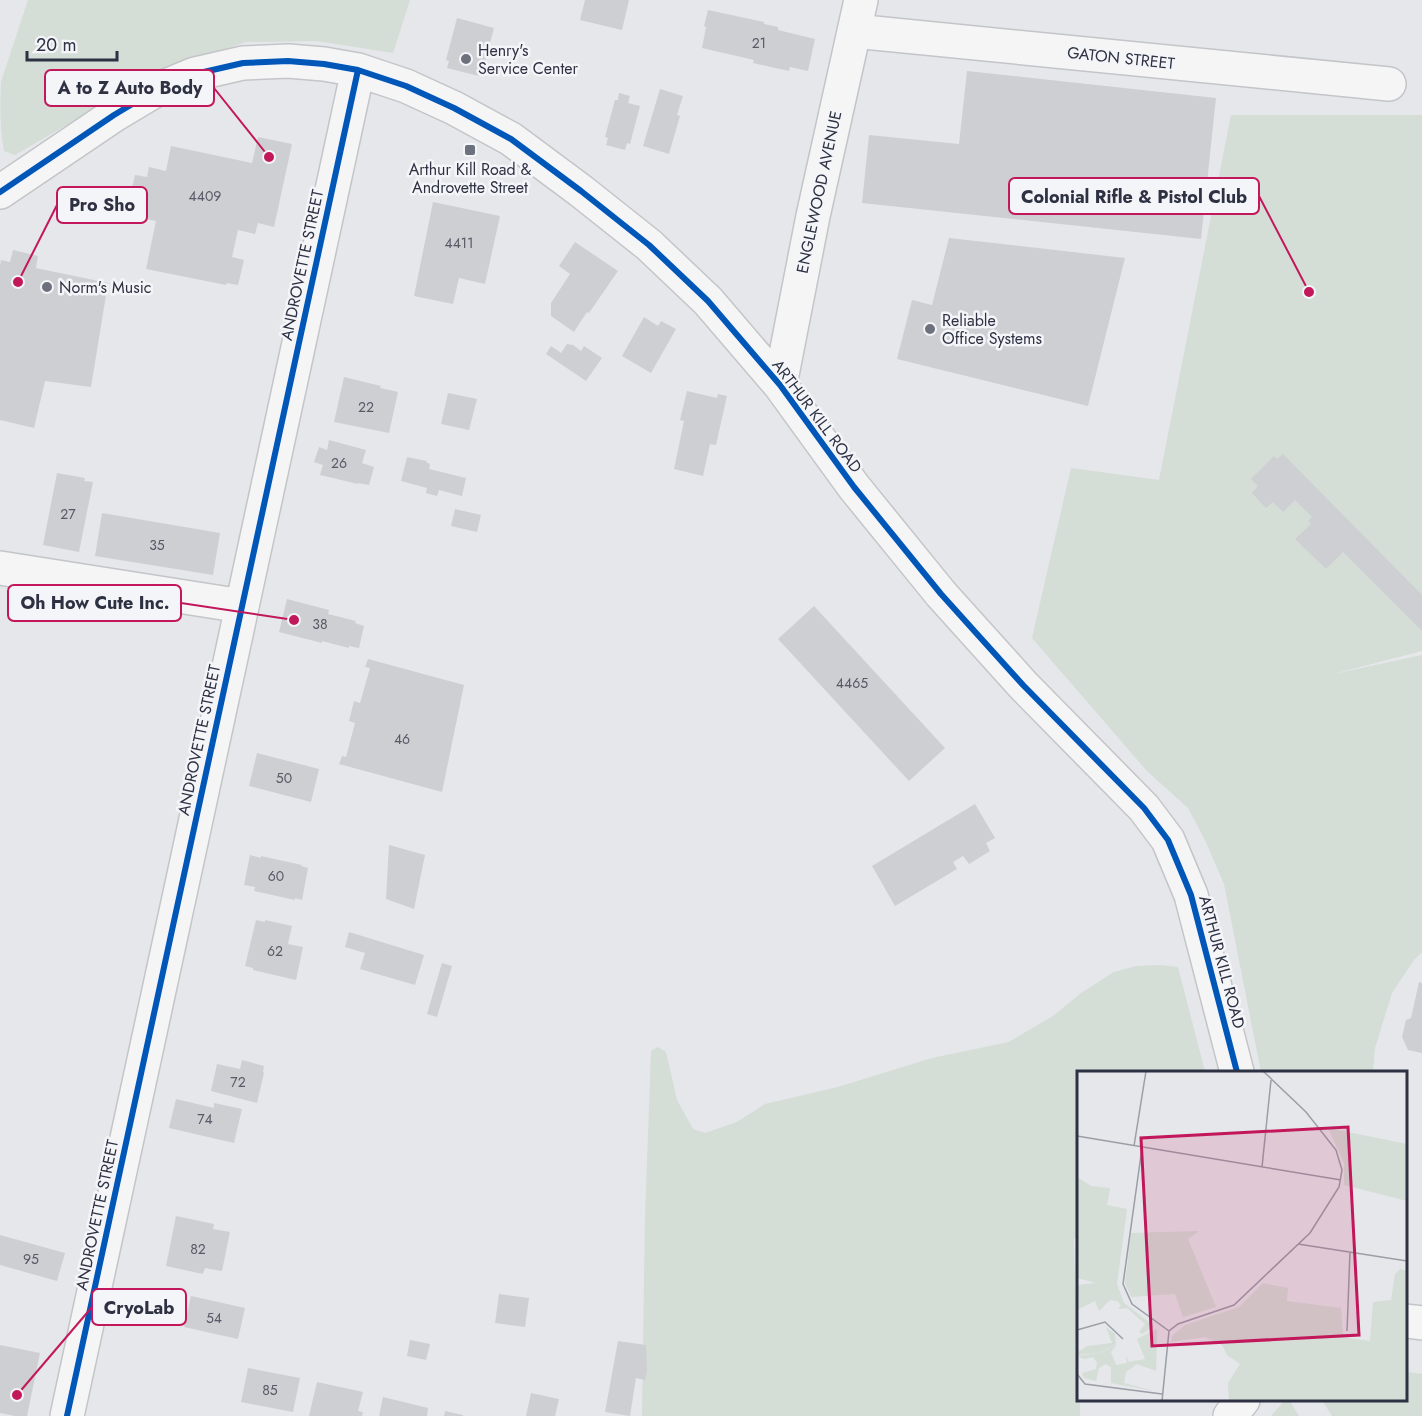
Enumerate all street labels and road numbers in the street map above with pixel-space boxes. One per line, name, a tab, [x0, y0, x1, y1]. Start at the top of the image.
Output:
street label: GATON STREET	[1066, 41, 1176, 75]
street label: ENGLEWOOD AVENUE	[791, 109, 847, 275]
street label: ANDROVETTE STREET	[275, 187, 329, 342]
street label: ARTHUR KILL ROAD	[767, 354, 867, 478]
street label: ANDROVETTE STREET	[172, 662, 226, 817]
street label: ARTHUR KILL ROAD	[1193, 893, 1251, 1031]
street label: ANDROVETTE STREET	[70, 1137, 124, 1292]

